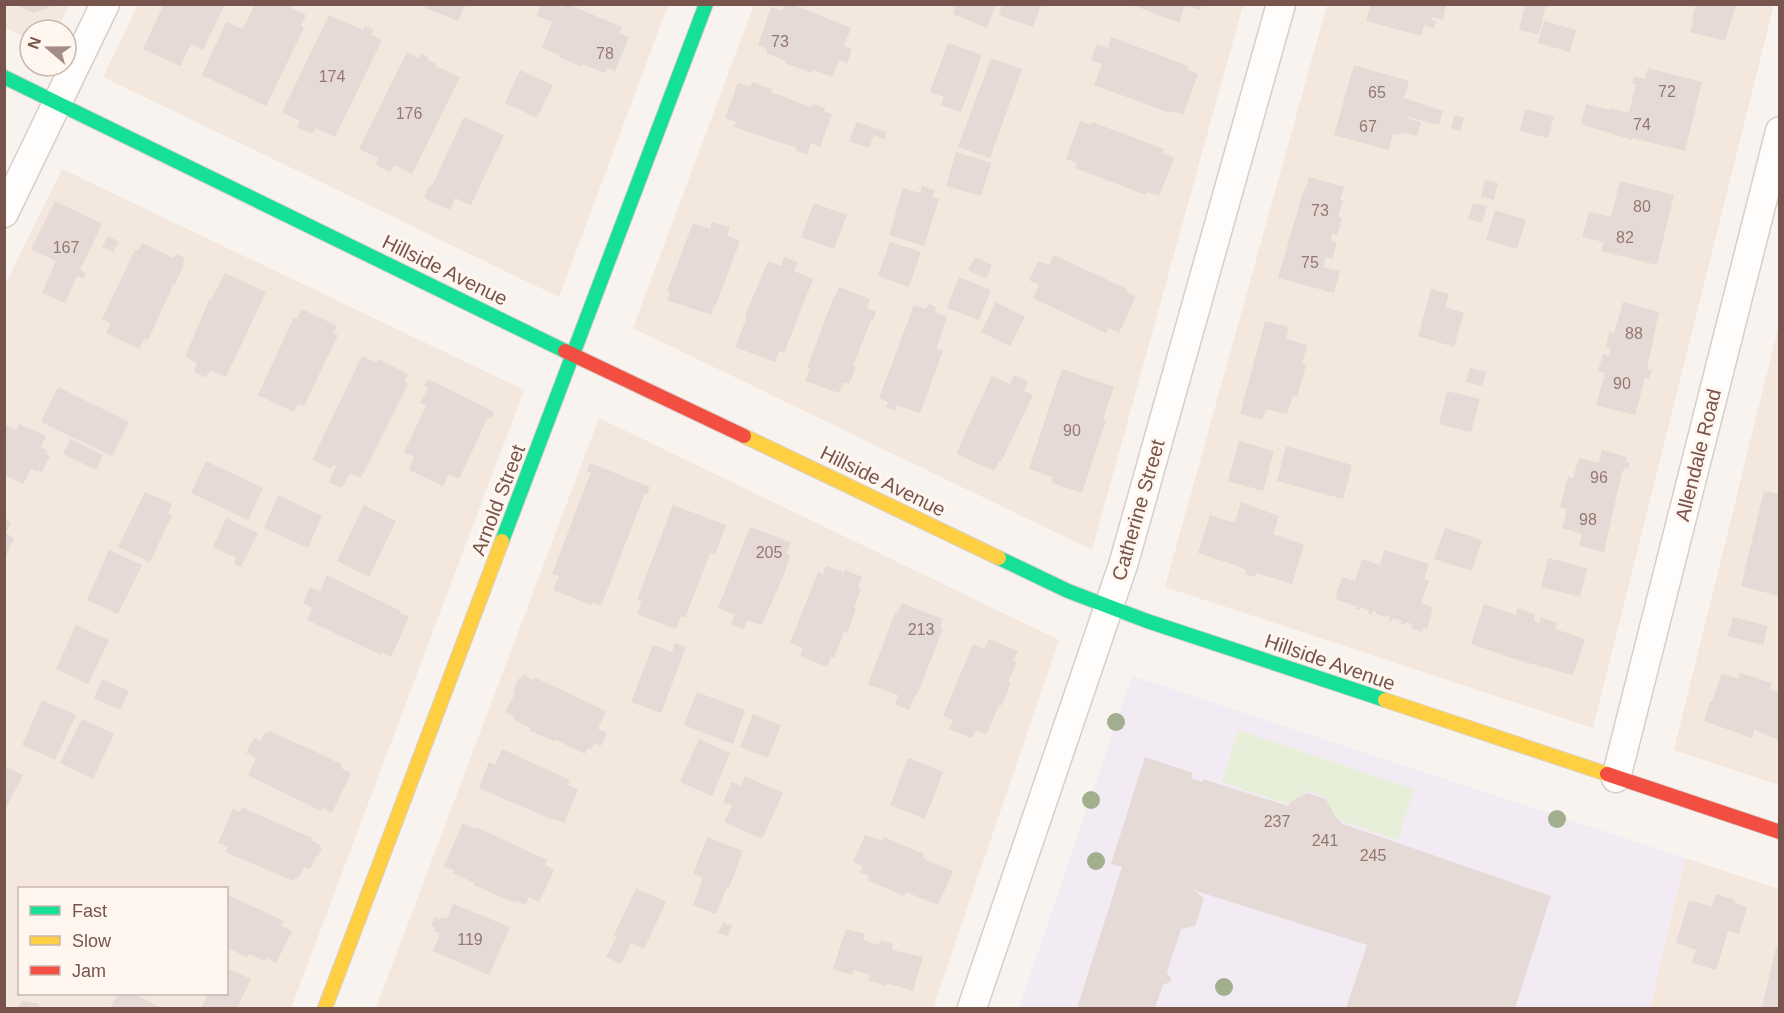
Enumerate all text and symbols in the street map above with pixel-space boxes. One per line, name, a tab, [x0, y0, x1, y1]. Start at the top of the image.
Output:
north arrow	[18, 18, 78, 78]
house number: 73	[771, 33, 789, 50]
text: N	[24, 35, 44, 51]
house number: 78	[596, 45, 614, 62]
house number: 174	[319, 68, 345, 85]
house number: 72	[1658, 83, 1676, 100]
house number: 65	[1368, 84, 1386, 101]
house number: 176	[396, 105, 422, 122]
house number: 74	[1633, 116, 1651, 133]
house number: 67	[1359, 118, 1377, 135]
house number: 80	[1633, 198, 1651, 215]
house number: 73	[1311, 202, 1329, 219]
house number: 82	[1616, 229, 1634, 246]
street label: Hillside Avenue	[379, 230, 511, 310]
house number: 167	[53, 239, 79, 256]
house number: 75	[1301, 254, 1319, 271]
house number: 88	[1625, 325, 1643, 342]
house number: 90	[1613, 375, 1631, 392]
street label: Allendale Road	[1671, 387, 1725, 523]
house number: 90	[1063, 422, 1081, 439]
street label: Catherine Street	[1107, 437, 1169, 583]
street label: Arnold Street	[467, 441, 529, 558]
street label: Hillside Avenue	[817, 441, 949, 521]
house number: 96	[1590, 469, 1608, 486]
house number: 98	[1579, 511, 1597, 528]
house number: 205	[756, 544, 782, 561]
house number: 213	[908, 621, 934, 638]
street label: Hillside Avenue	[1262, 629, 1398, 695]
house number: 237	[1264, 813, 1290, 830]
house number: 241	[1312, 832, 1338, 849]
house number: 245	[1360, 847, 1386, 864]
legend	[18, 887, 228, 995]
text: Fast	[72, 901, 107, 921]
text: Slow	[72, 931, 112, 951]
house number: 119	[457, 931, 483, 948]
text: Jam	[72, 961, 106, 981]

